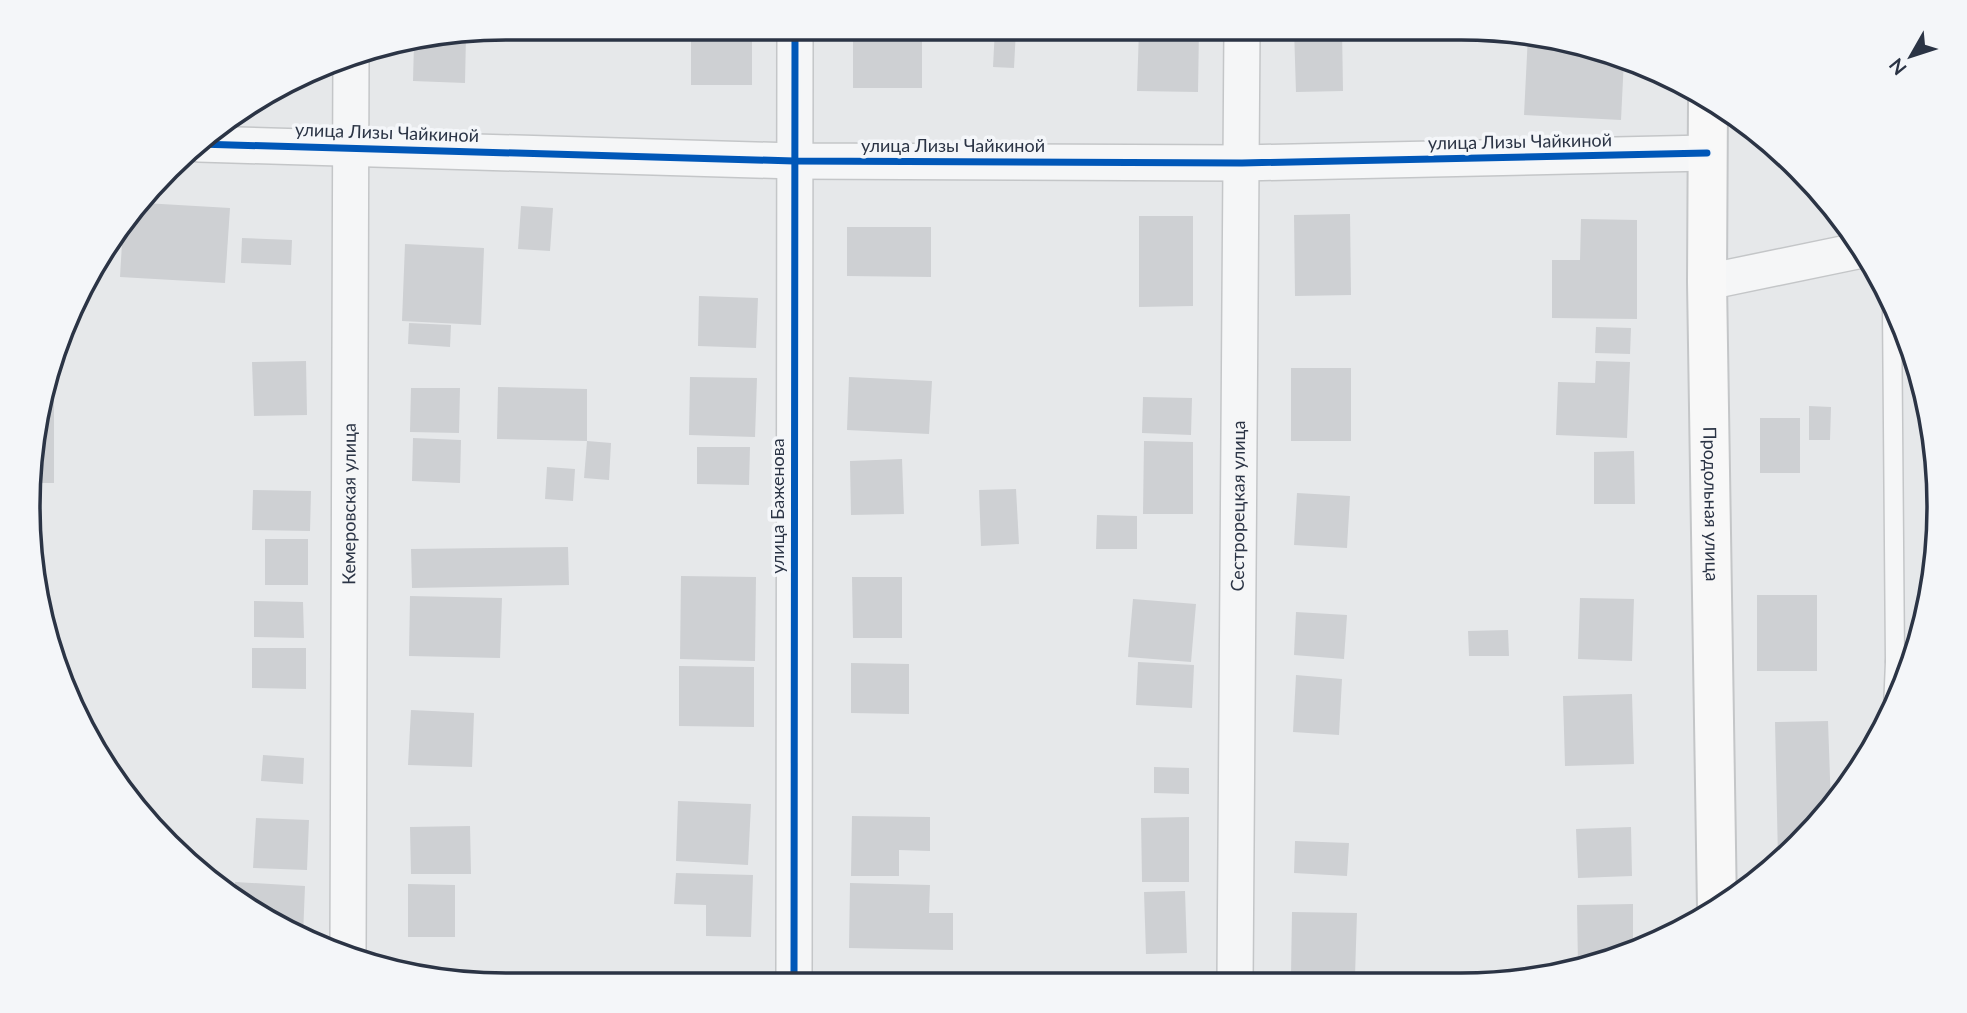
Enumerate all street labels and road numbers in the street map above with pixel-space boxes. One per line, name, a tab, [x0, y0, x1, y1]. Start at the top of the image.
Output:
street label: улица Лизы Чайкиной	[295, 118, 479, 146]
street label: улица Лизы Чайкиной	[1428, 128, 1612, 154]
street label: улица Лизы Чайкиной	[861, 134, 1045, 156]
street label: Сестрорецкая улица	[1226, 420, 1249, 592]
street label: Кемеровская улица	[337, 423, 360, 585]
street label: Продольная улица	[1699, 426, 1724, 582]
street label: улица Баженова	[766, 438, 788, 574]

